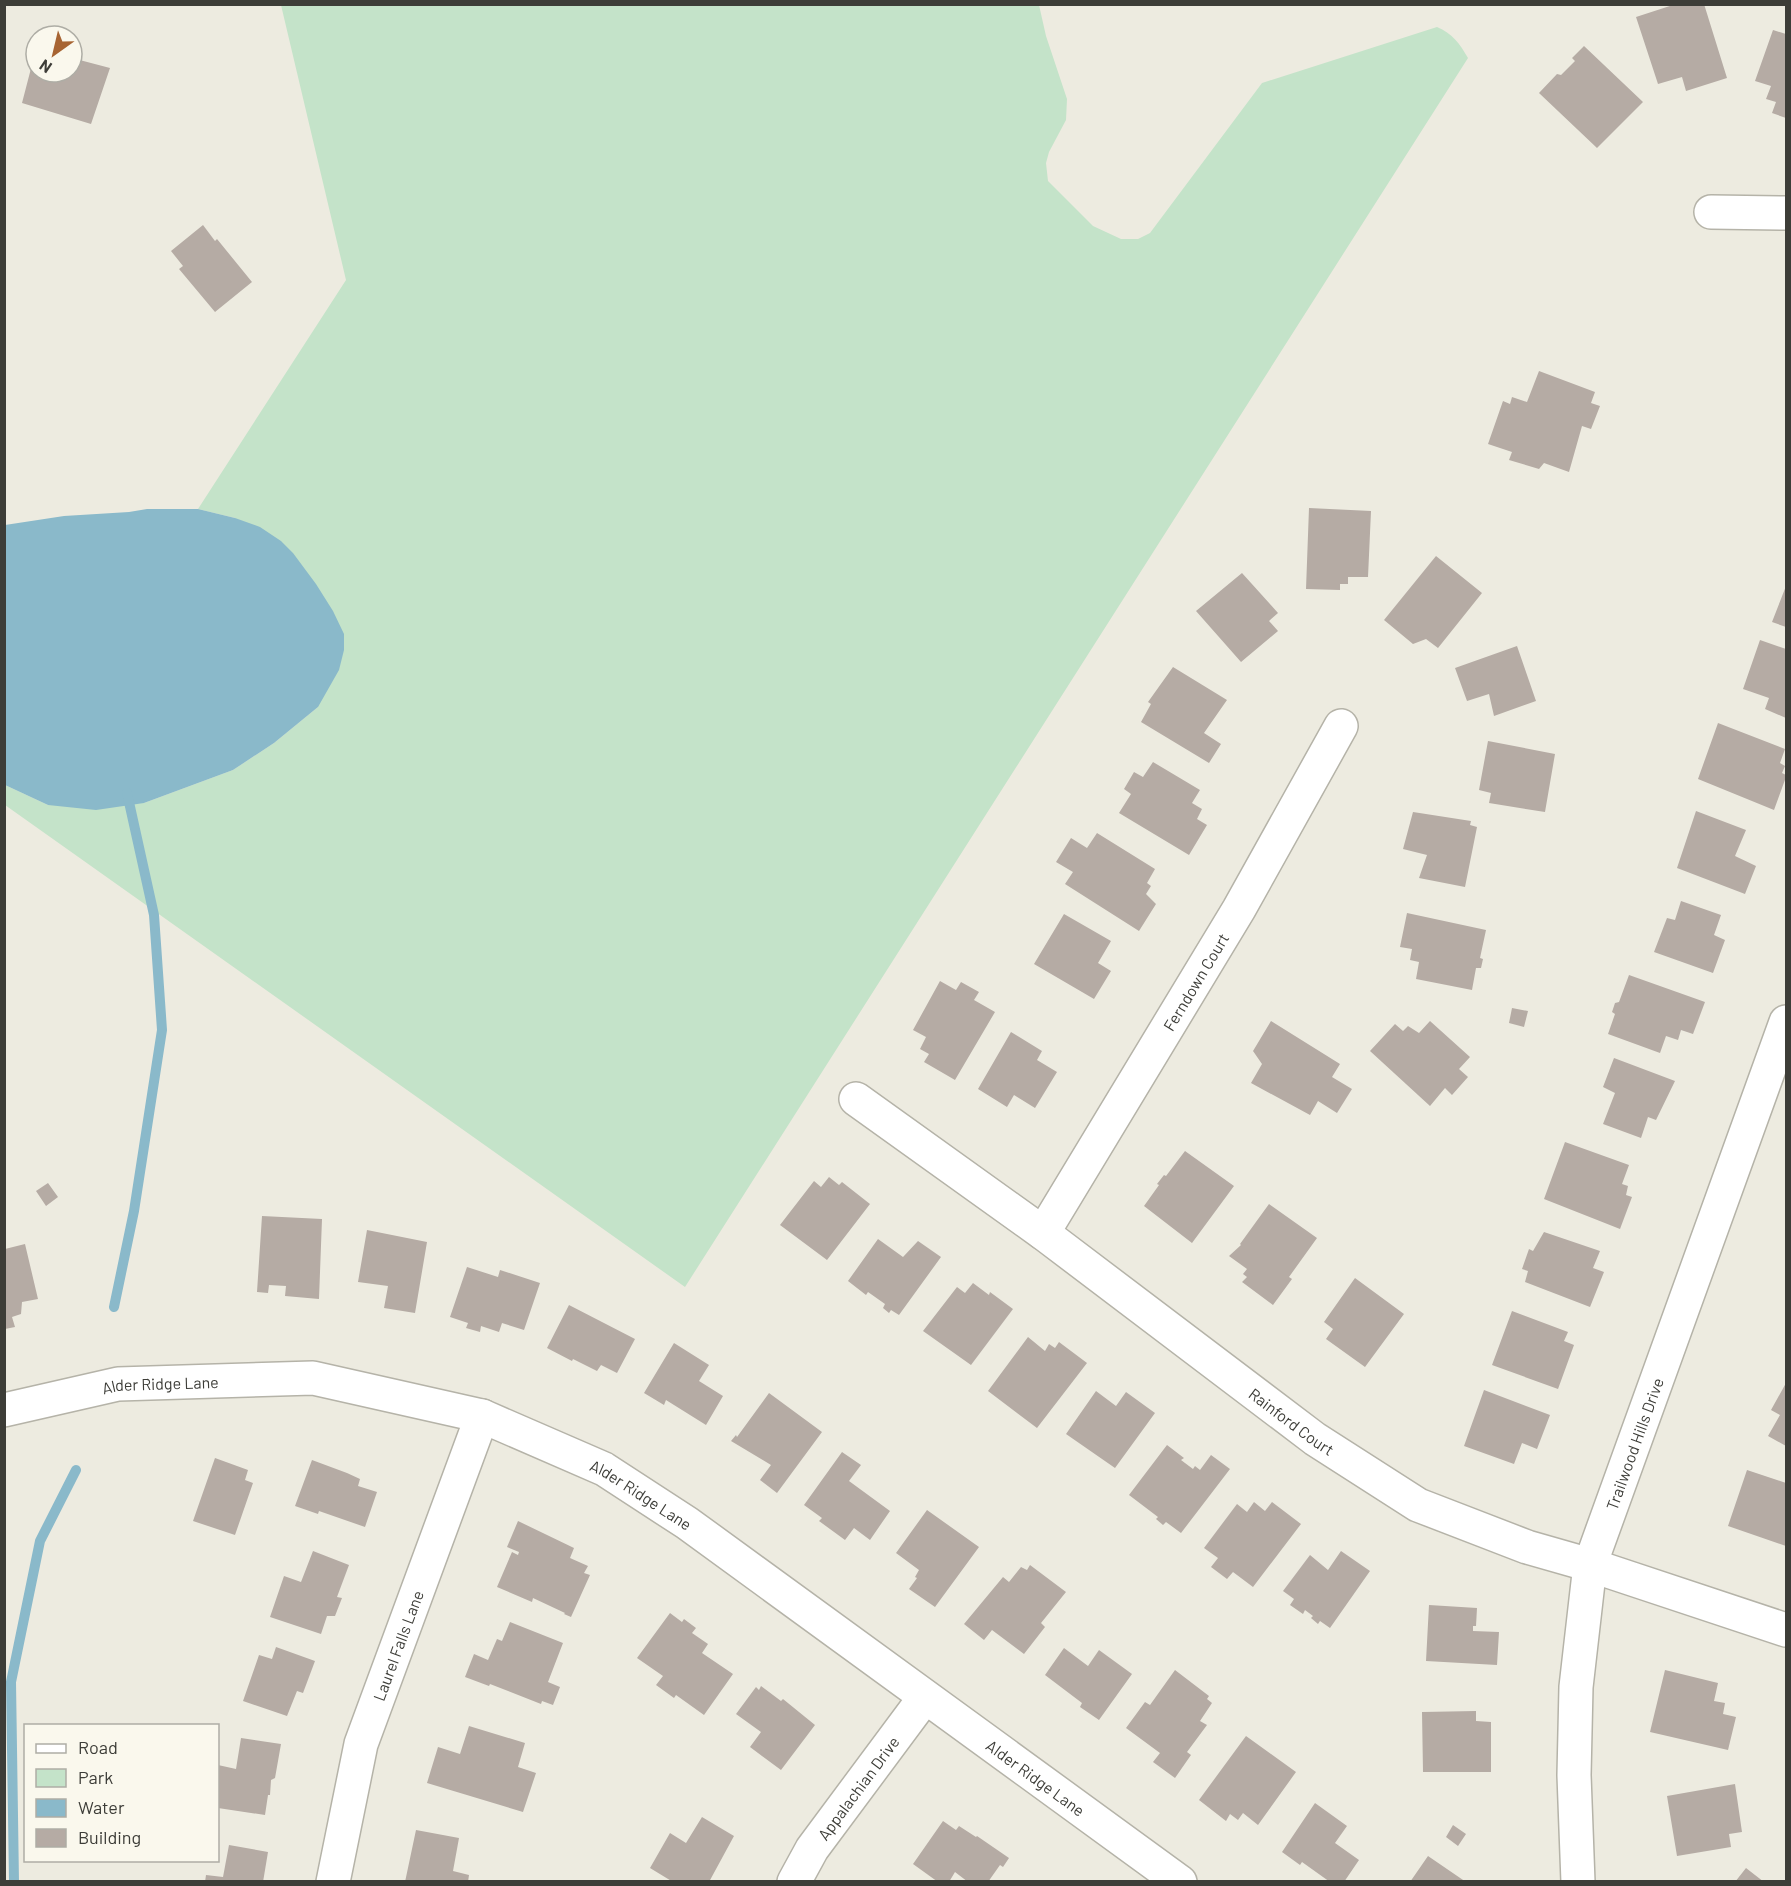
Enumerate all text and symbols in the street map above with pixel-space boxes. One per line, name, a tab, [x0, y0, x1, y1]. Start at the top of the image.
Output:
north arrow	[24, 24, 84, 84]
text: N	[36, 56, 55, 78]
street label: Ferndown Court	[1158, 929, 1232, 1034]
street label: Alder Ridge Lane	[100, 1371, 219, 1397]
street label: Trailwood Hills Drive	[1601, 1375, 1666, 1512]
street label: Rainford Court	[1246, 1383, 1338, 1458]
street label: Alder Ridge Lane	[588, 1455, 696, 1533]
street label: Laurel Falls Lane	[368, 1587, 426, 1703]
legend	[24, 1724, 219, 1862]
street label: Appalachian Drive	[813, 1732, 902, 1843]
street label: Alder Ridge Lane	[983, 1735, 1089, 1819]
text: Road	[78, 1736, 118, 1758]
text: Park	[78, 1766, 113, 1788]
text: Water	[78, 1796, 125, 1818]
text: Building	[78, 1826, 141, 1848]

